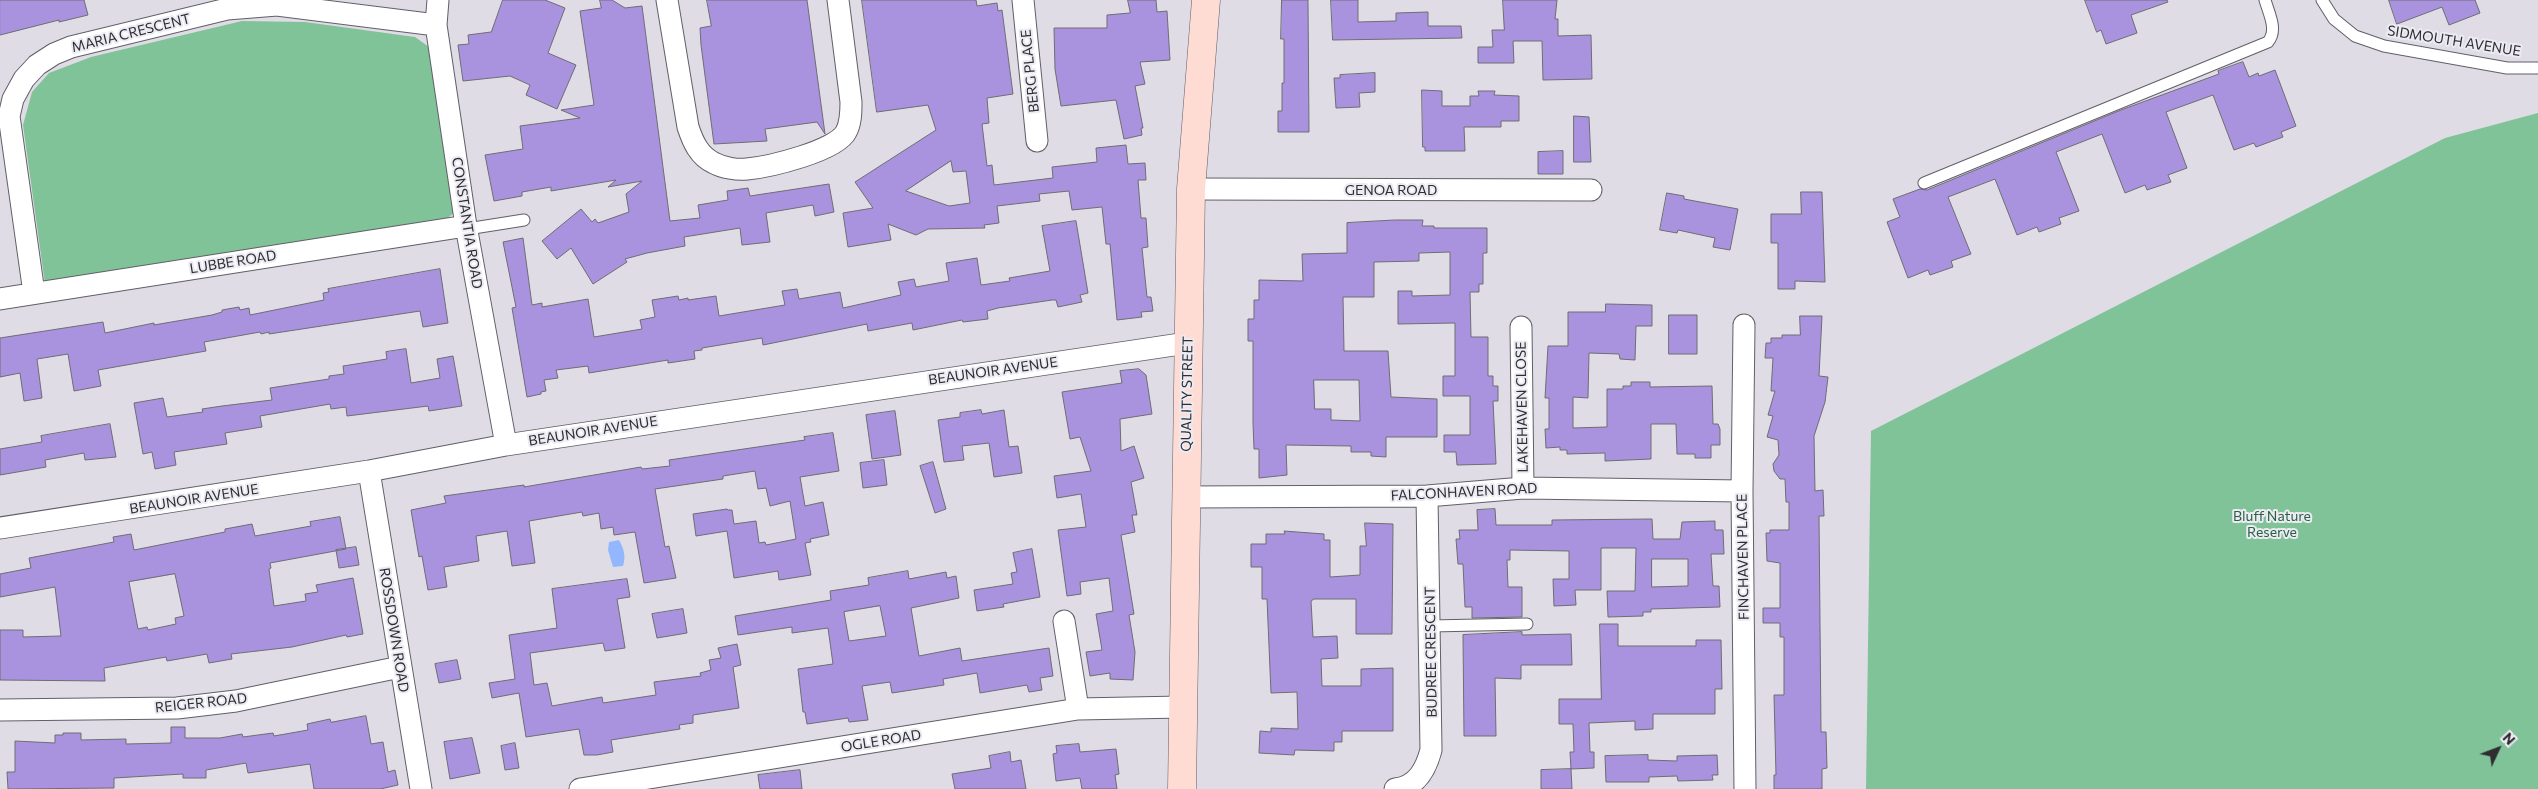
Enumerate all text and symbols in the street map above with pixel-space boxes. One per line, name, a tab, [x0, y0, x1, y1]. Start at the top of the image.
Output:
street label: MARIA CRESCENT	[70, 10, 192, 56]
street label: SIDMOUTH AVENUE	[2386, 22, 2522, 60]
street label: BERG PLACE	[1017, 29, 1043, 113]
street label: CONSTANTIA ROAD	[448, 156, 486, 290]
street label: GENOA ROAD	[1345, 182, 1437, 198]
street label: LUBBE ROAD	[189, 247, 277, 277]
street label: QUALITY STREET	[1178, 336, 1196, 452]
street label: LAKEHAVEN CLOSE	[1512, 341, 1532, 473]
street label: BEAUNOIR AVENUE	[927, 354, 1059, 388]
street label: BEAUNOIR AVENUE	[527, 413, 659, 449]
street label: FALCONHAVEN ROAD	[1390, 480, 1538, 504]
street label: BEAUNOIR AVENUE	[128, 481, 260, 517]
street label: FINCHAVEN PLACE	[1733, 494, 1753, 620]
park label: Bluff Nature Reserve	[2233, 508, 2311, 540]
street label: ROSSDOWN ROAD	[376, 566, 412, 694]
street label: BUDREE CRESCENT	[1421, 586, 1441, 718]
street label: REIGER ROAD	[154, 690, 248, 716]
north arrow	[2473, 724, 2523, 774]
street label: OGLE ROAD	[840, 726, 922, 756]
text: N	[2500, 729, 2519, 748]

